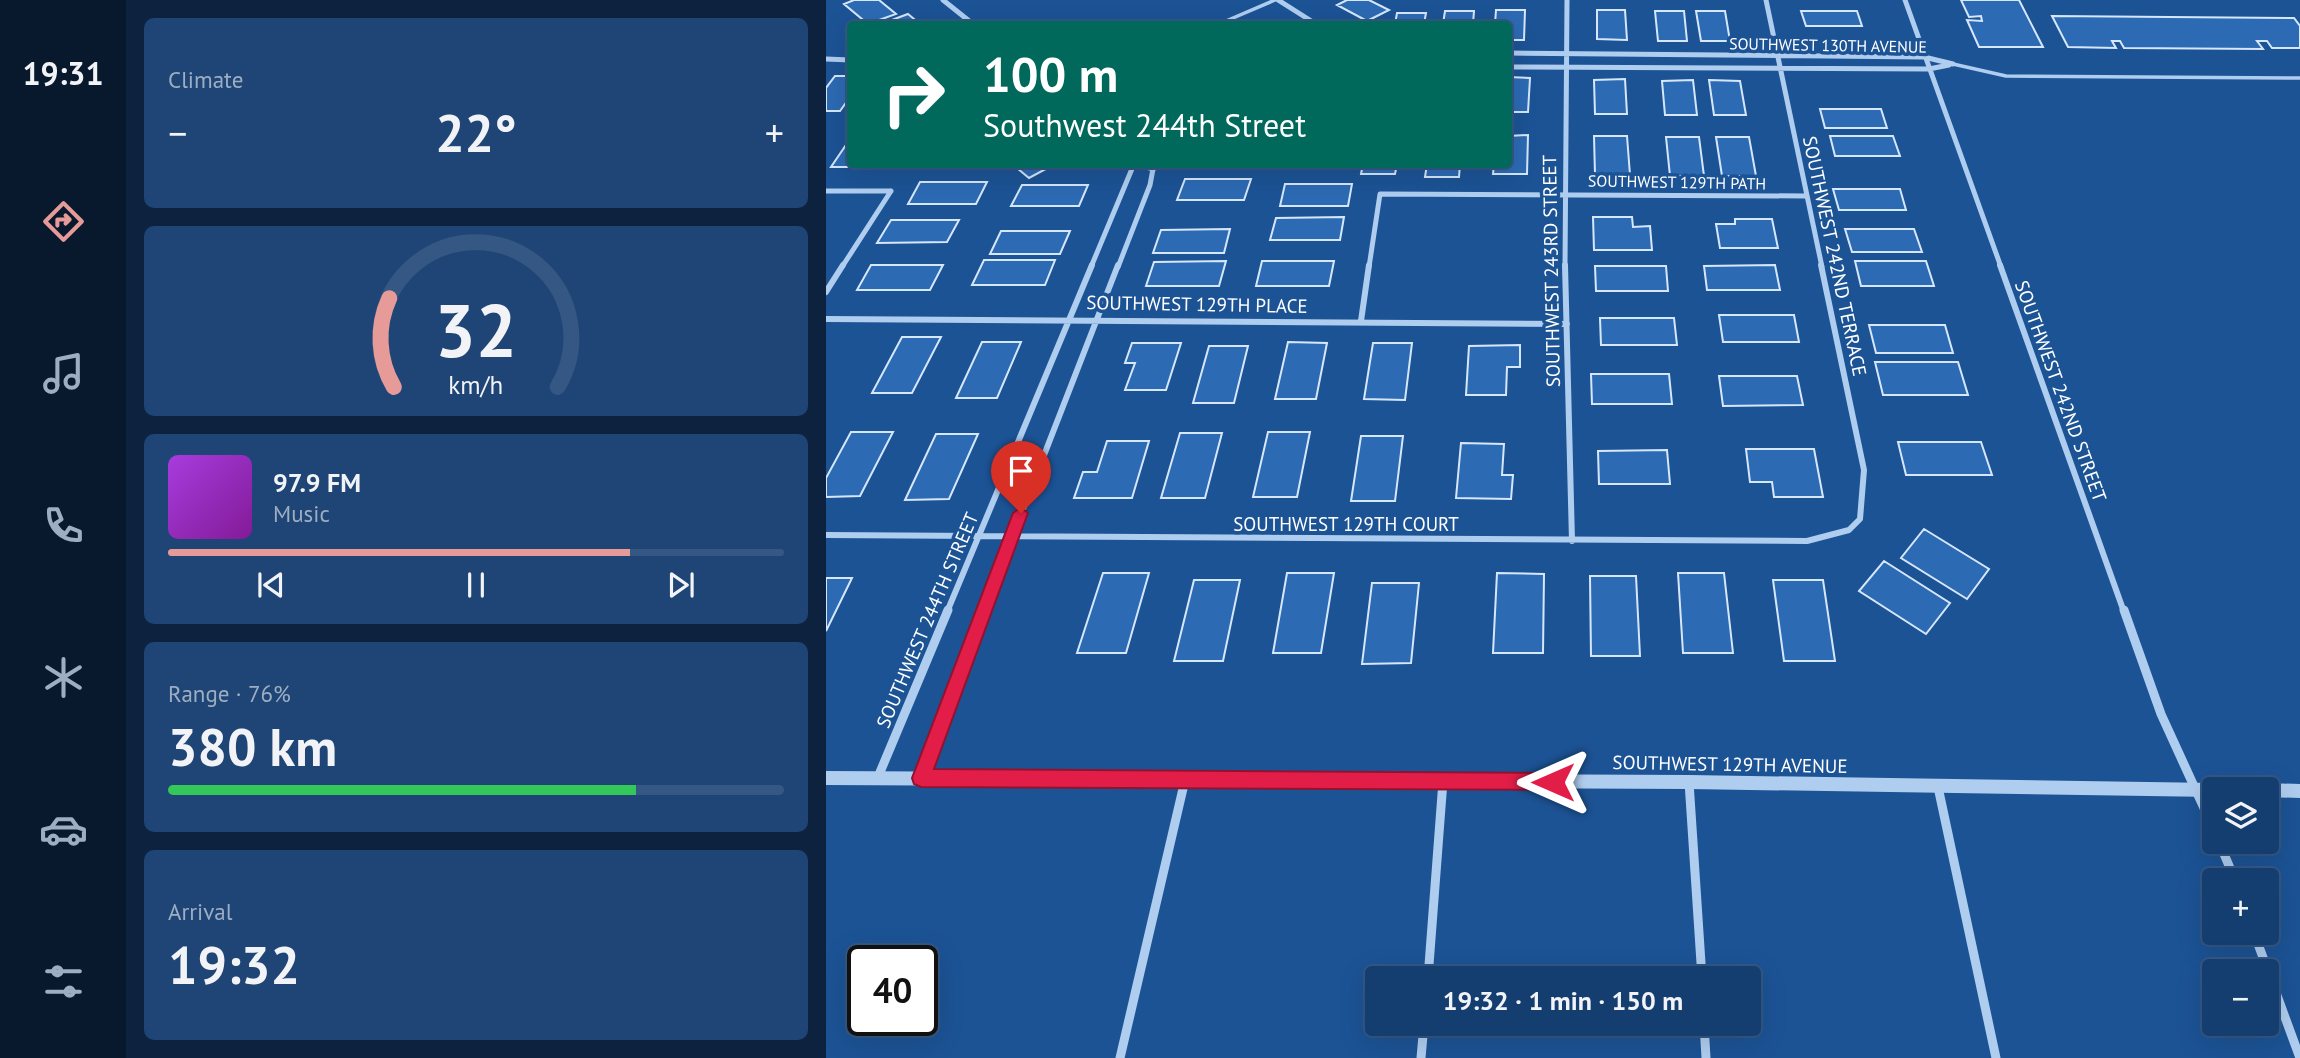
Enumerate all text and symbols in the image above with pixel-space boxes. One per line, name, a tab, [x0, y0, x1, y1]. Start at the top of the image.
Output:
street label: SOUTHWEST 130TH AVENUE	[1729, 33, 1927, 57]
text: 100 m	[983, 42, 1118, 106]
icon: right	[868, 49, 959, 140]
text: 19:31	[22, 52, 104, 94]
text: Climate	[168, 65, 243, 94]
text: 22°	[435, 99, 517, 166]
text: Southwest 244th Street	[983, 104, 1306, 146]
text: −	[168, 108, 187, 157]
text: +	[765, 108, 784, 157]
street label: SOUTHWEST 242ND TERRACE	[1798, 134, 1872, 378]
street label: SOUTHWEST 243RD STREET	[1537, 154, 1565, 387]
street label: SOUTHWEST 129TH PATH	[1588, 170, 1766, 194]
icon: directions	[39, 197, 88, 246]
street label: SOUTHWEST 242ND STREET	[2010, 277, 2112, 505]
text: 32	[435, 283, 517, 377]
street label: SOUTHWEST 129TH PLACE	[1086, 290, 1308, 318]
icon: music	[39, 349, 88, 398]
text: km/h	[449, 369, 503, 401]
pin	[991, 441, 1051, 513]
icon: arrive	[1002, 452, 1040, 490]
text: 97.9 FM	[273, 466, 361, 499]
text: Music	[273, 499, 330, 528]
icon: phone	[39, 501, 88, 550]
street label: SOUTHWEST 244TH STREET	[871, 508, 984, 731]
street label: SOUTHWEST 129TH COURT	[1233, 512, 1459, 536]
icon: previous	[252, 566, 290, 604]
icon: pause	[457, 566, 495, 604]
icon: next	[662, 566, 700, 604]
icon: climate	[39, 653, 88, 702]
text: Range · 76%	[168, 679, 291, 708]
text: 380 km	[168, 713, 337, 780]
position arrow	[1516, 745, 1590, 819]
street label: SOUTHWEST 129TH AVENUE	[1612, 750, 1848, 778]
map controls	[2202, 777, 2279, 1036]
button: layers	[2202, 777, 2279, 854]
icon: car	[39, 805, 88, 854]
button: +	[2202, 868, 2279, 945]
text: Arrival	[168, 897, 232, 926]
text: 19:32	[168, 931, 300, 998]
speed limit sign: 40	[847, 945, 938, 1036]
icon: filters	[39, 957, 88, 1006]
button: −	[2202, 959, 2279, 1036]
text: 19:32 · 1 min · 150 m	[1443, 984, 1683, 1017]

